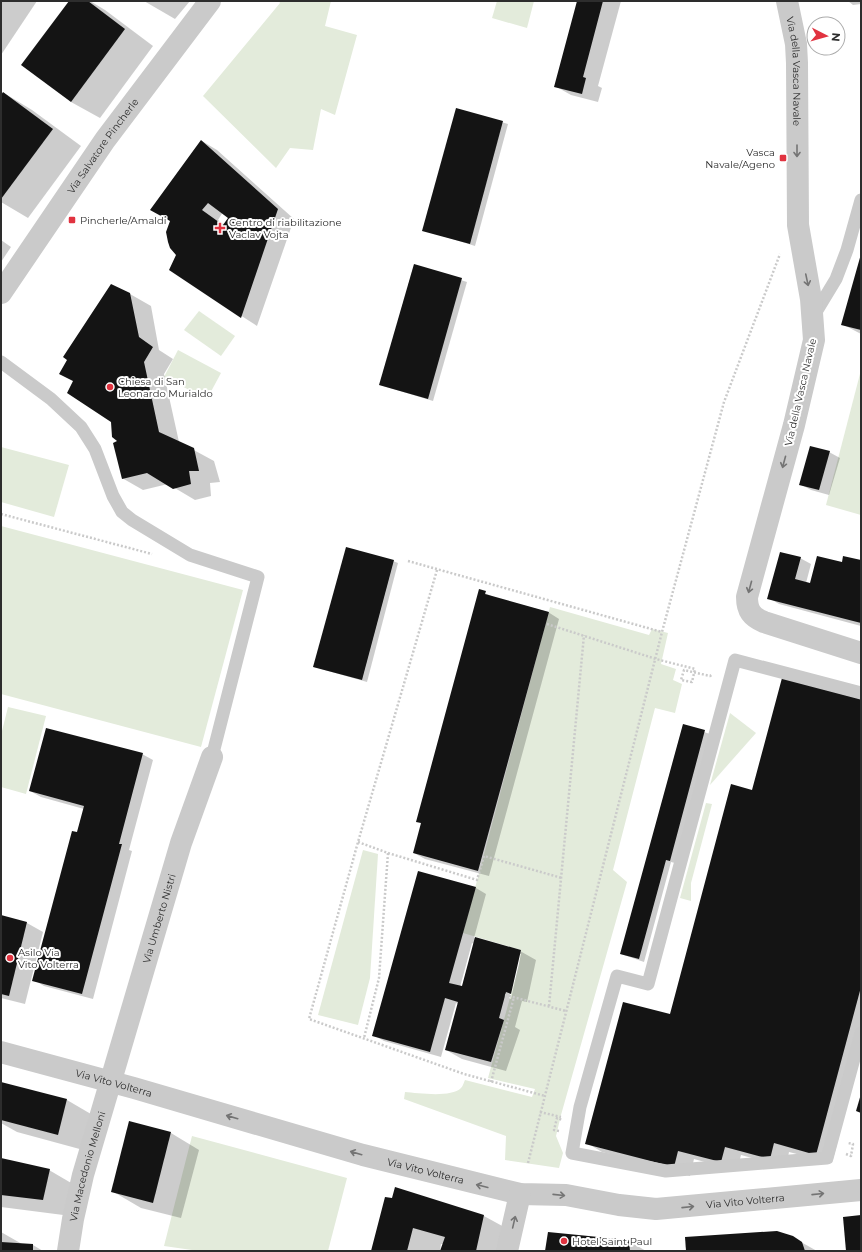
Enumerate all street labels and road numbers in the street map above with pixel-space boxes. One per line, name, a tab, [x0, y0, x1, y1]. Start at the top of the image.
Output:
street label: Via della Vasca Navale	[783, 15, 803, 126]
street label: Via Salvatore Pincherle	[65, 96, 141, 196]
street label: Via della Vasca Navale	[782, 337, 819, 447]
street label: Via Umberto Nistri	[140, 872, 179, 965]
street label: Via Vito Volterra	[74, 1066, 154, 1100]
street label: Via Macedonio Melloni	[67, 1110, 108, 1223]
street label: Via Vito Volterra	[386, 1155, 465, 1187]
street label: Via Vito Volterra	[705, 1191, 785, 1211]

